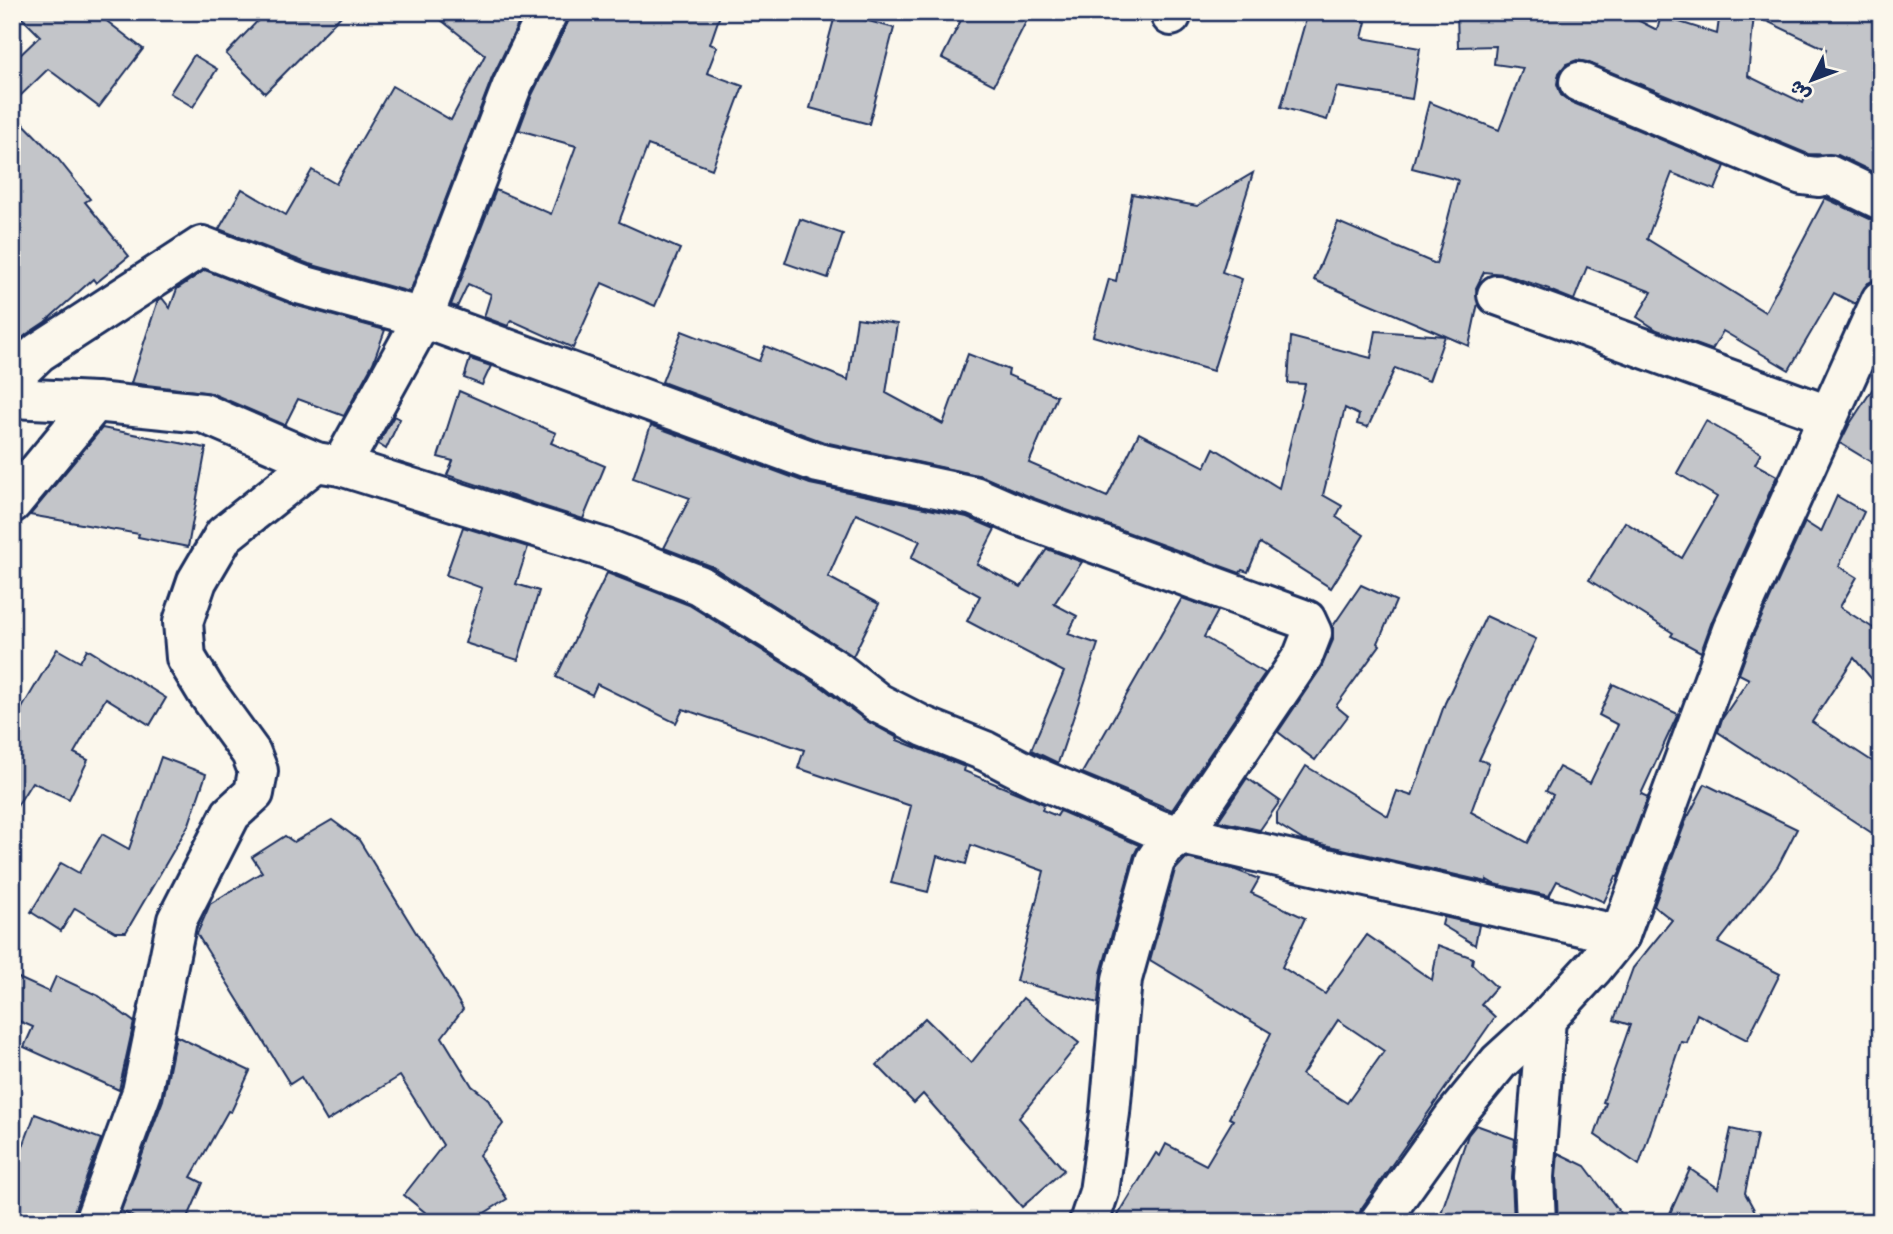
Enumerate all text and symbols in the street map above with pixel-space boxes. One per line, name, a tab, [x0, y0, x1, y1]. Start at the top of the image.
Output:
north arrow	[1778, 46, 1848, 116]
text: ش	[1780, 72, 1819, 110]

